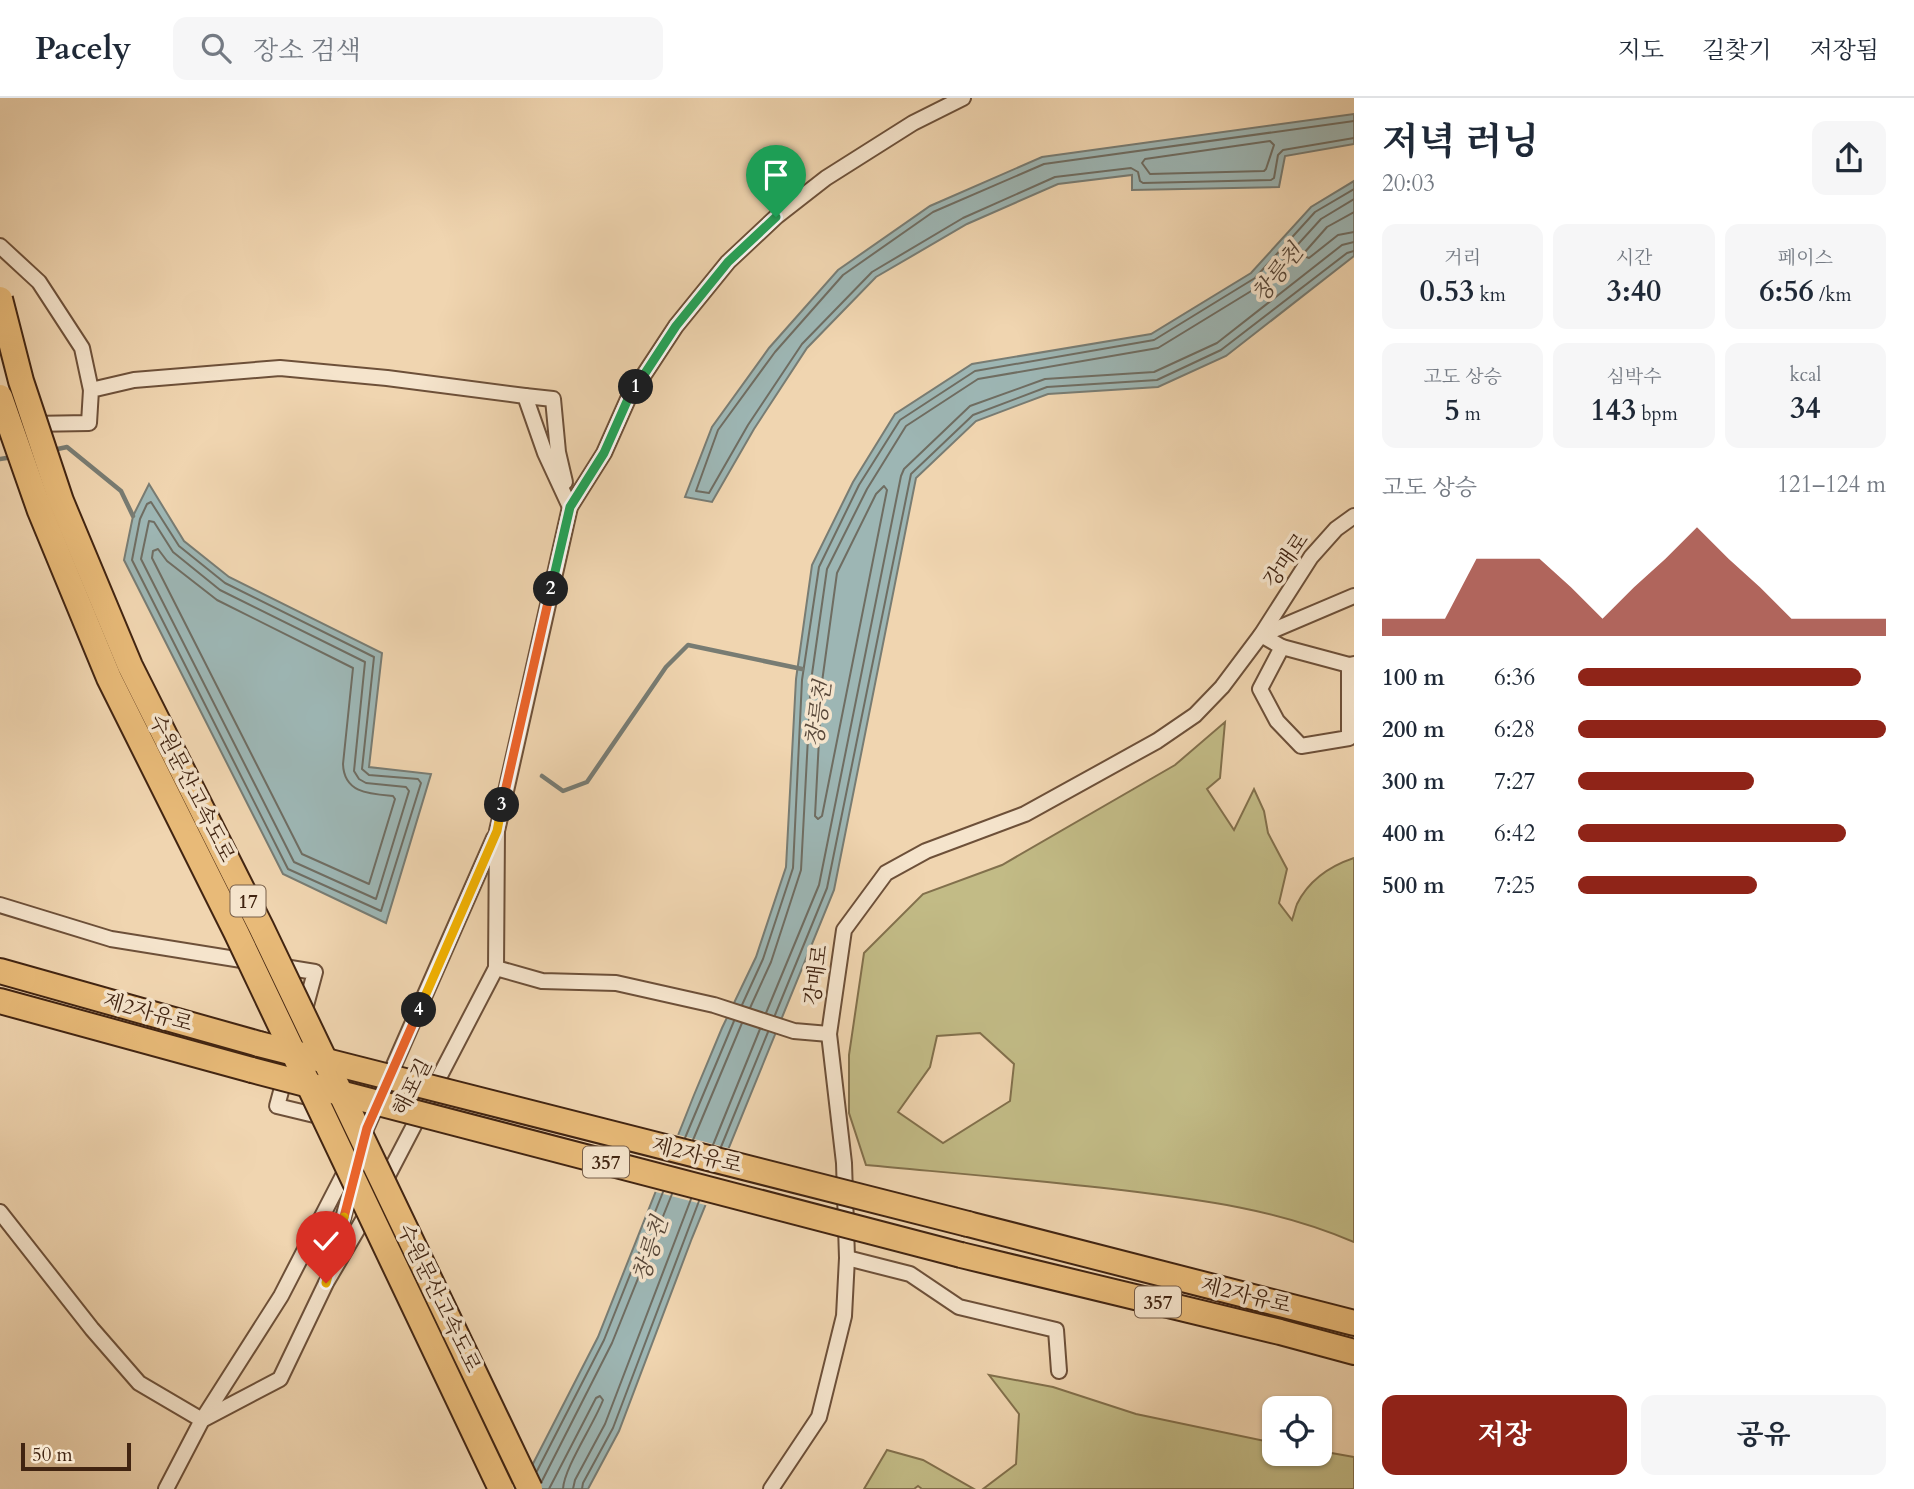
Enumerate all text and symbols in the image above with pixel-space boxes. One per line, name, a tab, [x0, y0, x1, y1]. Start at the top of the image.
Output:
search box	[173, 17, 663, 80]
text: Pacely	[35, 26, 131, 71]
icon: search	[197, 29, 235, 67]
text: 장소 검색	[253, 33, 361, 68]
text: 지도	[1618, 34, 1664, 67]
text: 길찾기	[1702, 34, 1771, 67]
text: 저장됨	[1809, 34, 1879, 67]
text: 저녁 러닝	[1382, 116, 1539, 168]
button: share	[1812, 121, 1886, 195]
pin	[746, 145, 806, 217]
icon: arrive	[757, 156, 795, 194]
text: 20:03	[1382, 168, 1435, 199]
water label: 창릉천	[1245, 236, 1311, 309]
text: 거리	[1444, 245, 1481, 271]
text: 시간	[1616, 245, 1652, 271]
text: 페이스	[1778, 245, 1833, 271]
text: 0.53	[1420, 271, 1474, 312]
text: 3:40	[1607, 271, 1661, 312]
text: 6:56	[1759, 271, 1814, 312]
text: km	[1474, 282, 1506, 308]
text: /km	[1814, 282, 1851, 308]
text: kcal	[1789, 362, 1821, 388]
text: 고도 상승	[1423, 364, 1502, 390]
text: 심박수	[1606, 364, 1662, 390]
pin: 1	[618, 370, 654, 404]
text: 1	[631, 373, 640, 399]
text: 34	[1790, 388, 1821, 429]
text: 5	[1444, 390, 1460, 431]
text: 143	[1590, 390, 1636, 431]
text: m	[1460, 401, 1481, 427]
text: bpm	[1636, 401, 1678, 427]
text: 121–124 m	[1777, 469, 1886, 500]
text: 고도 상승	[1382, 472, 1477, 503]
street label: 강매로	[1257, 527, 1316, 594]
pin: 2	[534, 572, 568, 606]
text: 2	[546, 575, 555, 601]
text: 100 m	[1382, 662, 1445, 693]
text: 6:36	[1494, 662, 1535, 693]
water label: 창릉천	[799, 677, 839, 749]
street label: 수원문산고속도로	[142, 709, 241, 867]
text: 200 m	[1382, 714, 1445, 745]
text: 6:28	[1494, 714, 1535, 745]
text: 300 m	[1382, 766, 1445, 797]
text: 7:27	[1494, 766, 1535, 797]
pin: 3	[484, 788, 520, 822]
text: 3	[497, 791, 506, 817]
text: 400 m	[1382, 818, 1445, 849]
text: 6:42	[1494, 818, 1535, 849]
text: 500 m	[1382, 870, 1445, 901]
text: 7:25	[1494, 870, 1535, 901]
road number: 17	[230, 886, 266, 916]
street label: 강매로	[798, 943, 835, 1007]
street label: 제2자유로	[100, 986, 196, 1039]
pin: 4	[402, 992, 436, 1028]
text: 4	[414, 996, 423, 1022]
street label: 해포길	[386, 1054, 439, 1121]
street label: 제2자유로	[649, 1130, 745, 1181]
road number: 357	[583, 1146, 629, 1178]
pin	[296, 1211, 356, 1283]
water label: 창릉천	[625, 1211, 676, 1286]
street label: 수원문산고속도로	[390, 1219, 487, 1378]
icon: check	[307, 1222, 345, 1260]
street label: 제2자유로	[1198, 1270, 1294, 1321]
road number: 357	[1135, 1286, 1181, 1318]
button: 저장	[1382, 1395, 1627, 1475]
button: 공유	[1641, 1395, 1886, 1475]
map controls	[1262, 1396, 1332, 1466]
button: locate	[1262, 1396, 1332, 1466]
scale bar	[21, 1440, 131, 1472]
text: 50 m	[32, 1442, 73, 1468]

